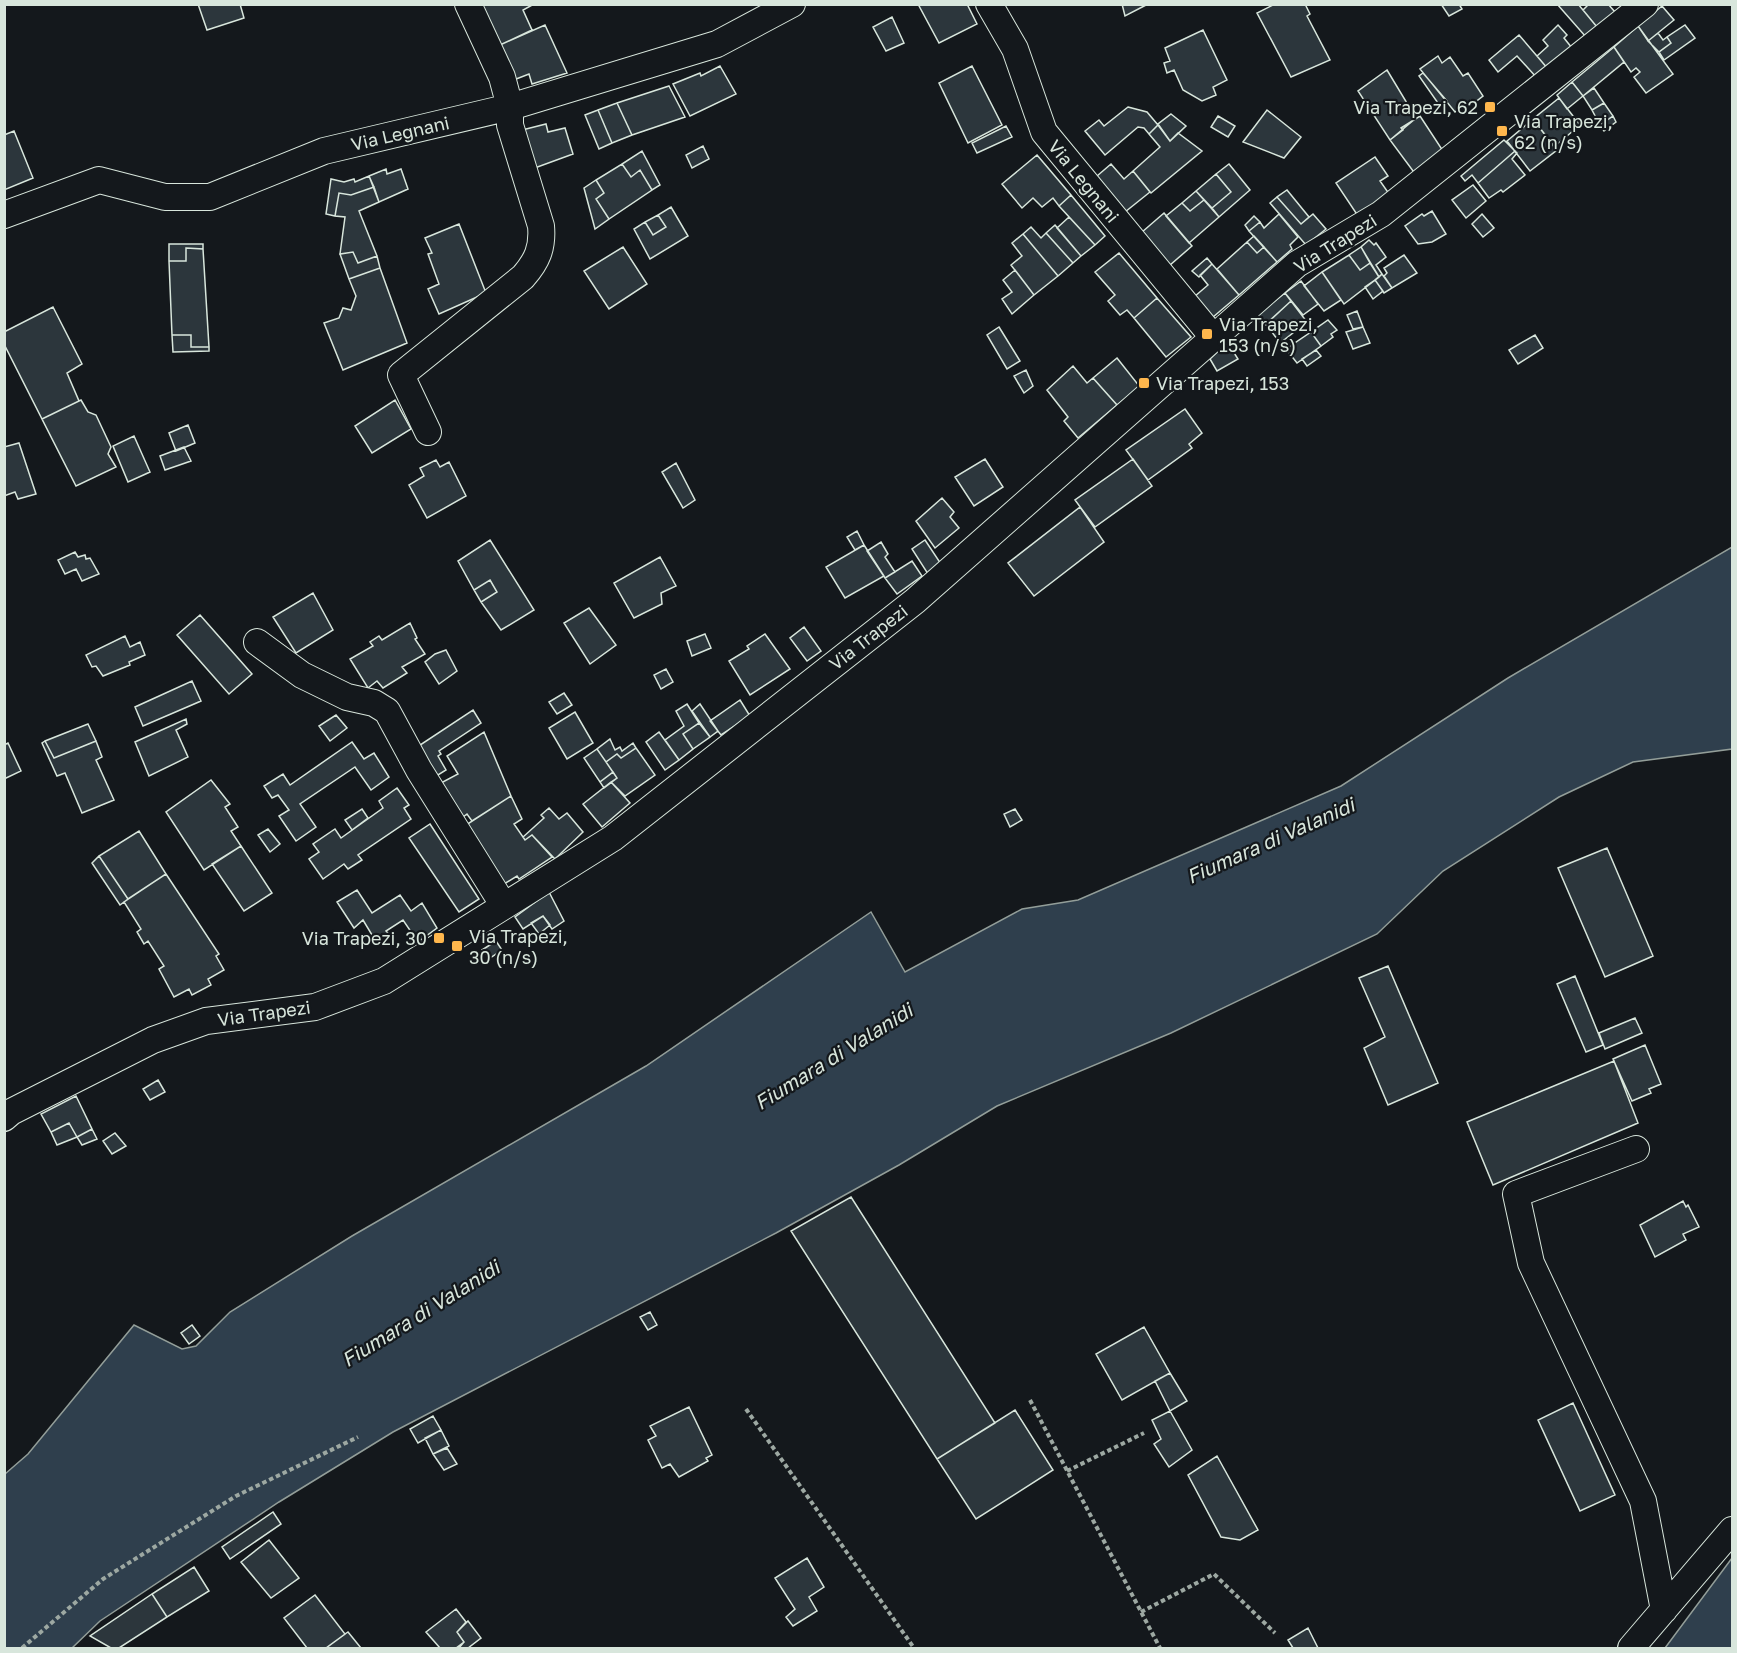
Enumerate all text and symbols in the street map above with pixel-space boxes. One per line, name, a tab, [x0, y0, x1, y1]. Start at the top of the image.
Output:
place label: Via Trapezi, 62	[1353, 96, 1478, 118]
marker: Via Trapezi, 62	[1483, 100, 1497, 114]
place label: Via Trapezi, 62 (n/s)	[1514, 110, 1613, 153]
street label: Via Legnani	[349, 111, 451, 155]
marker: Via Trapezi, 62 (n/s)	[1495, 124, 1509, 138]
street label: Via Legnani	[1044, 135, 1124, 227]
street label: Via Trapezi	[1289, 209, 1381, 277]
place label: Via Trapezi, 153 (n/s)	[1219, 313, 1318, 356]
marker: Via Trapezi, 153 (n/s)	[1200, 327, 1214, 341]
place label: Via Trapezi, 153	[1156, 372, 1289, 394]
marker: Via Trapezi, 153	[1137, 376, 1151, 390]
street label: Via Trapezi	[824, 600, 912, 674]
water label: Fiumara di Valanidi	[1182, 791, 1360, 888]
place label: Via Trapezi, 30 (n/s)	[469, 925, 568, 968]
place label: Via Trapezi, 30	[302, 927, 427, 949]
marker: Via Trapezi, 30	[432, 931, 446, 945]
marker: Via Trapezi, 30 (n/s)	[450, 939, 464, 953]
street label: Via Trapezi	[216, 996, 312, 1030]
water label: Fiumara di Valanidi	[750, 996, 919, 1114]
water label: Fiumara di Valanidi	[337, 1253, 506, 1371]

